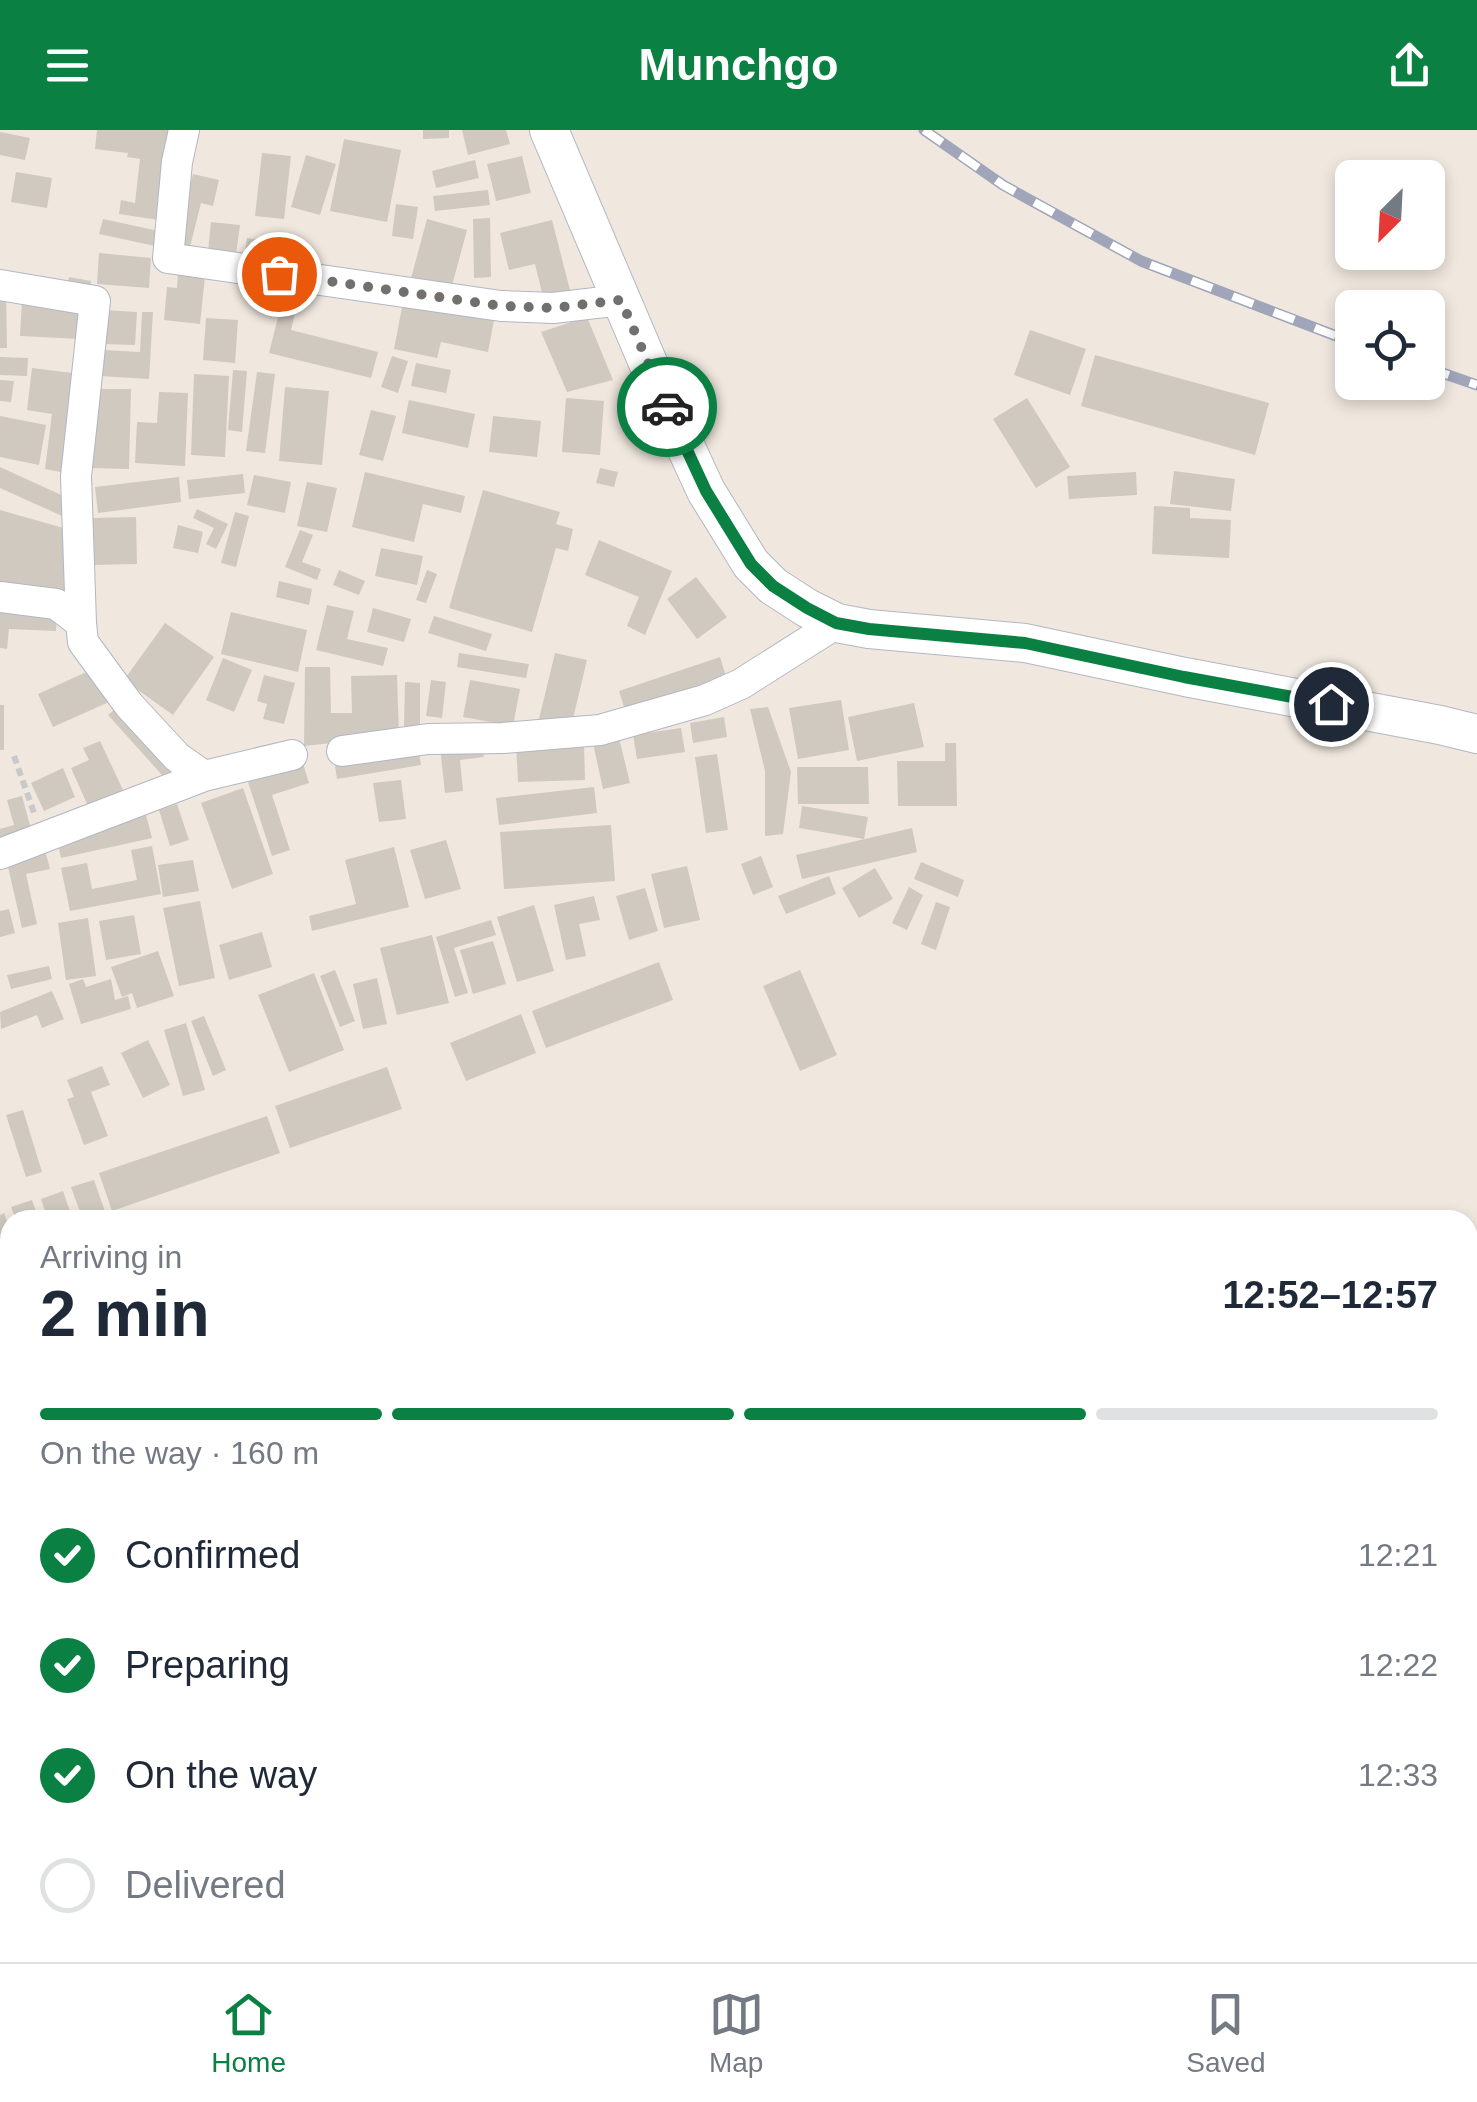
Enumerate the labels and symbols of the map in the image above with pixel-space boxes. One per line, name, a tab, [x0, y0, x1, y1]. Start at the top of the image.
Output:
north arrow	[1335, 160, 1445, 270]
pin	[237, 232, 322, 317]
courier	[617, 357, 717, 457]
pin	[1289, 662, 1374, 747]

